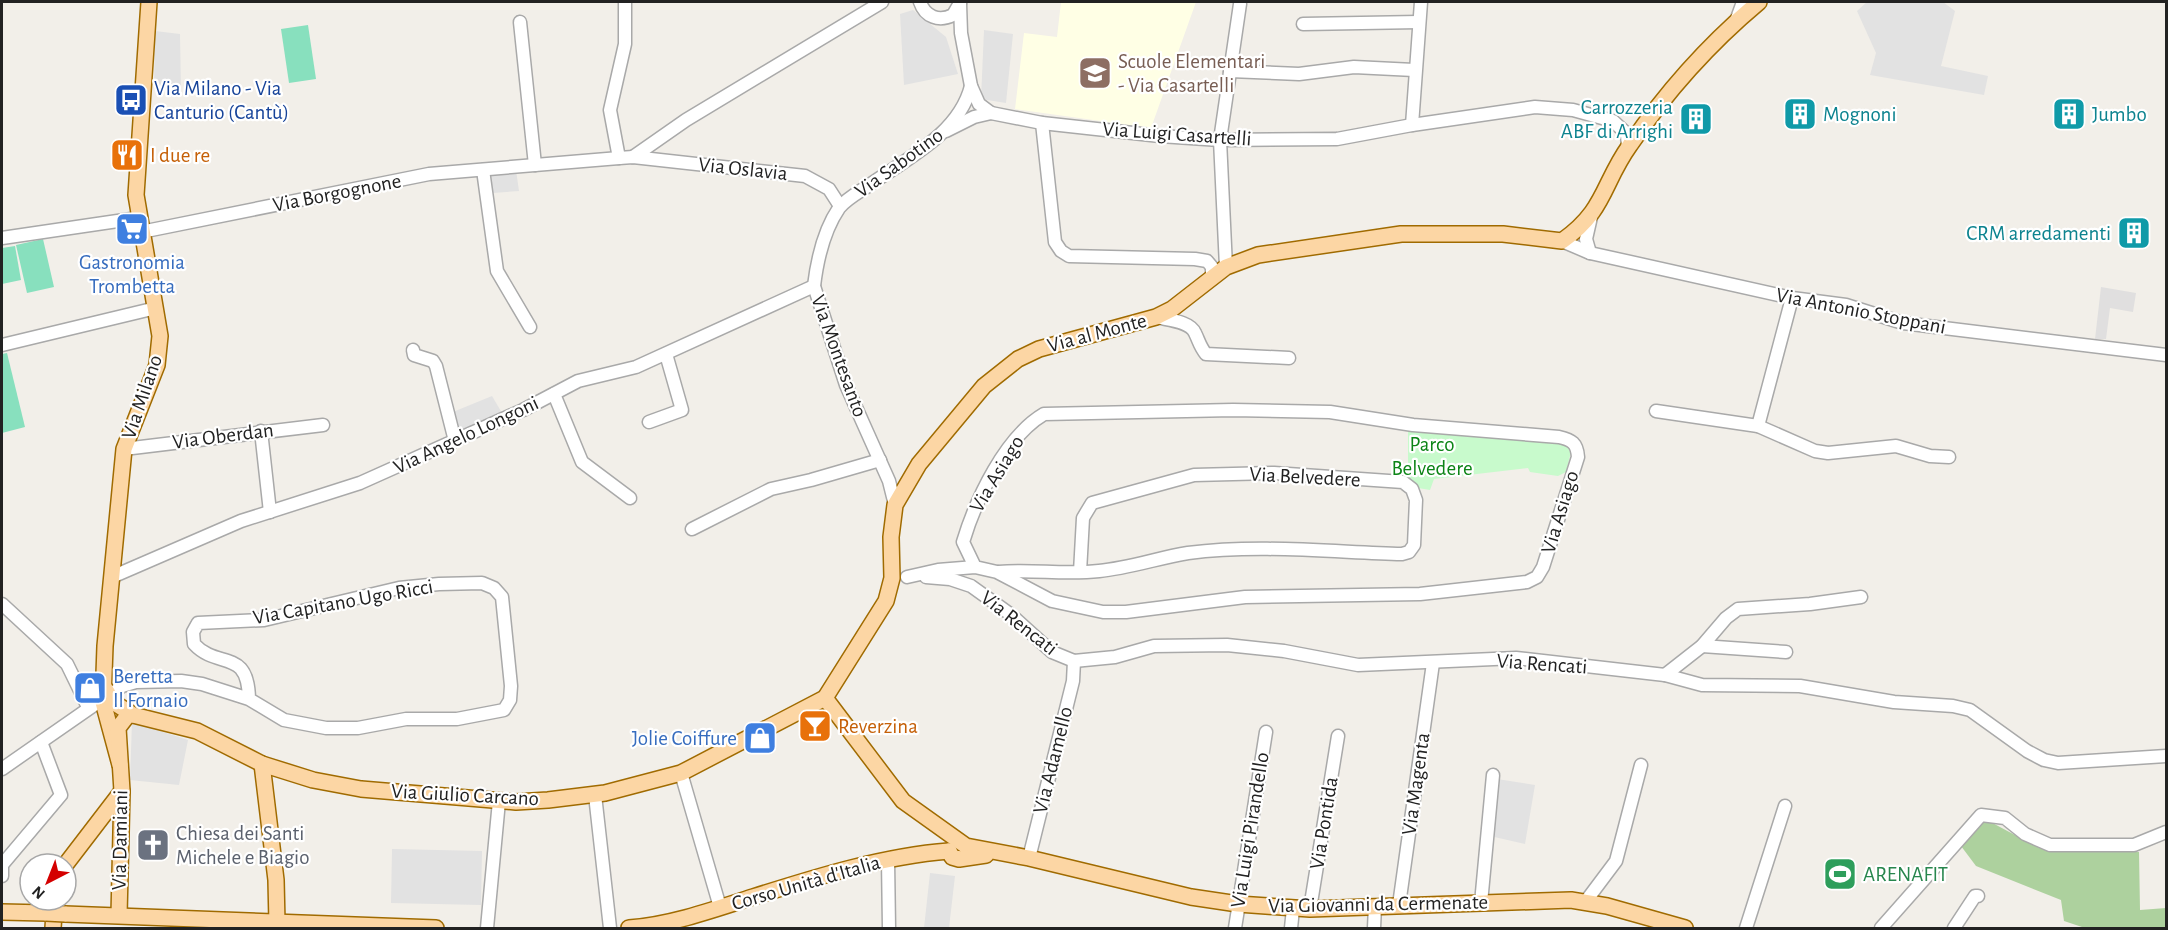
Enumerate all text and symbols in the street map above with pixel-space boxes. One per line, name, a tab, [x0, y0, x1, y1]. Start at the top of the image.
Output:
place label: Scuole Elementari - Via Casartelli	[1118, 51, 1265, 96]
school or university icon: Scuole Elementari - Via Casartelli	[1077, 55, 1113, 91]
place label: Via Milano - Via Canturio (Cantù)	[154, 78, 289, 123]
bus stop icon: Via Milano - Via Canturio (Cantù)	[113, 82, 149, 118]
building icon: Mognoni	[1782, 96, 1818, 132]
building icon: Jumbo	[2051, 96, 2087, 132]
place label: Carrozzeria ABF di Arrighi	[1561, 97, 1673, 142]
building icon: Carrozzeria ABF di Arrighi	[1678, 101, 1714, 137]
place label: Mognoni	[1823, 104, 1897, 125]
place label: Jumbo	[2092, 104, 2147, 125]
street label: Via Luigi Casartelli	[1102, 118, 1252, 150]
street label: Via Sabotino	[851, 124, 947, 202]
restaurant icon: I due re	[109, 137, 145, 173]
place label: I due re	[150, 145, 210, 166]
street label: Via Oslavia	[697, 154, 789, 184]
street label: Via Borgognone	[271, 170, 403, 216]
supermarket icon: Gastronomia Trombetta	[114, 211, 150, 247]
building icon: CRM arredamenti	[2116, 215, 2152, 251]
place label: CRM arredamenti	[1966, 223, 2111, 244]
place label: Gastronomia Trombetta	[79, 252, 185, 297]
street label: Via Antonio Stoppani	[1774, 284, 1948, 338]
street label: Via Montesanto	[807, 292, 871, 420]
street label: Via al Monte	[1045, 310, 1149, 356]
street label: Via Milano	[118, 352, 166, 442]
street label: Via Angelo Longoni	[390, 392, 542, 478]
street label: Via Oberdan	[171, 419, 275, 453]
street label: Via Asiago	[966, 432, 1028, 516]
park label: Parco Belvedere	[1391, 434, 1473, 479]
street label: Via Belvedere	[1249, 464, 1361, 490]
street label: Via Asiago	[1537, 468, 1583, 556]
street label: Via Capitano Ugo Ricci	[251, 576, 435, 628]
street label: Via Rencati	[977, 587, 1061, 659]
street label: Via Rencati	[1496, 650, 1588, 678]
place label: Beretta Il Fornaio	[113, 666, 188, 711]
shop icon: Beretta Il Fornaio	[72, 670, 108, 706]
street label: Via Adamello	[1030, 704, 1076, 816]
bar icon: Reverzina	[797, 708, 833, 744]
place label: Reverzina	[838, 716, 918, 737]
shop icon: Jolie Coiffure	[742, 720, 778, 756]
place label: Jolie Coiffure	[632, 728, 737, 749]
street label: Via Magenta	[1398, 731, 1434, 837]
street label: Via Luigi Pirandello	[1227, 751, 1273, 909]
street label: Via Pontida	[1306, 775, 1342, 871]
street label: Via Giulio Carcano	[390, 781, 540, 809]
street label: Via Damiani	[109, 790, 131, 890]
place label: Chiesa dei Santi Michele e Biagio	[176, 823, 310, 868]
church icon: Chiesa dei Santi Michele e Biagio	[135, 827, 171, 863]
north arrow	[18, 852, 78, 912]
street label: Corso Unità d'Italia	[729, 852, 883, 914]
sports icon: ARENAFIT	[1822, 856, 1858, 892]
place label: ARENAFIT	[1863, 864, 1948, 885]
text: N	[29, 883, 48, 902]
street label: Via Giovanni da Cermenate	[1268, 892, 1488, 916]

